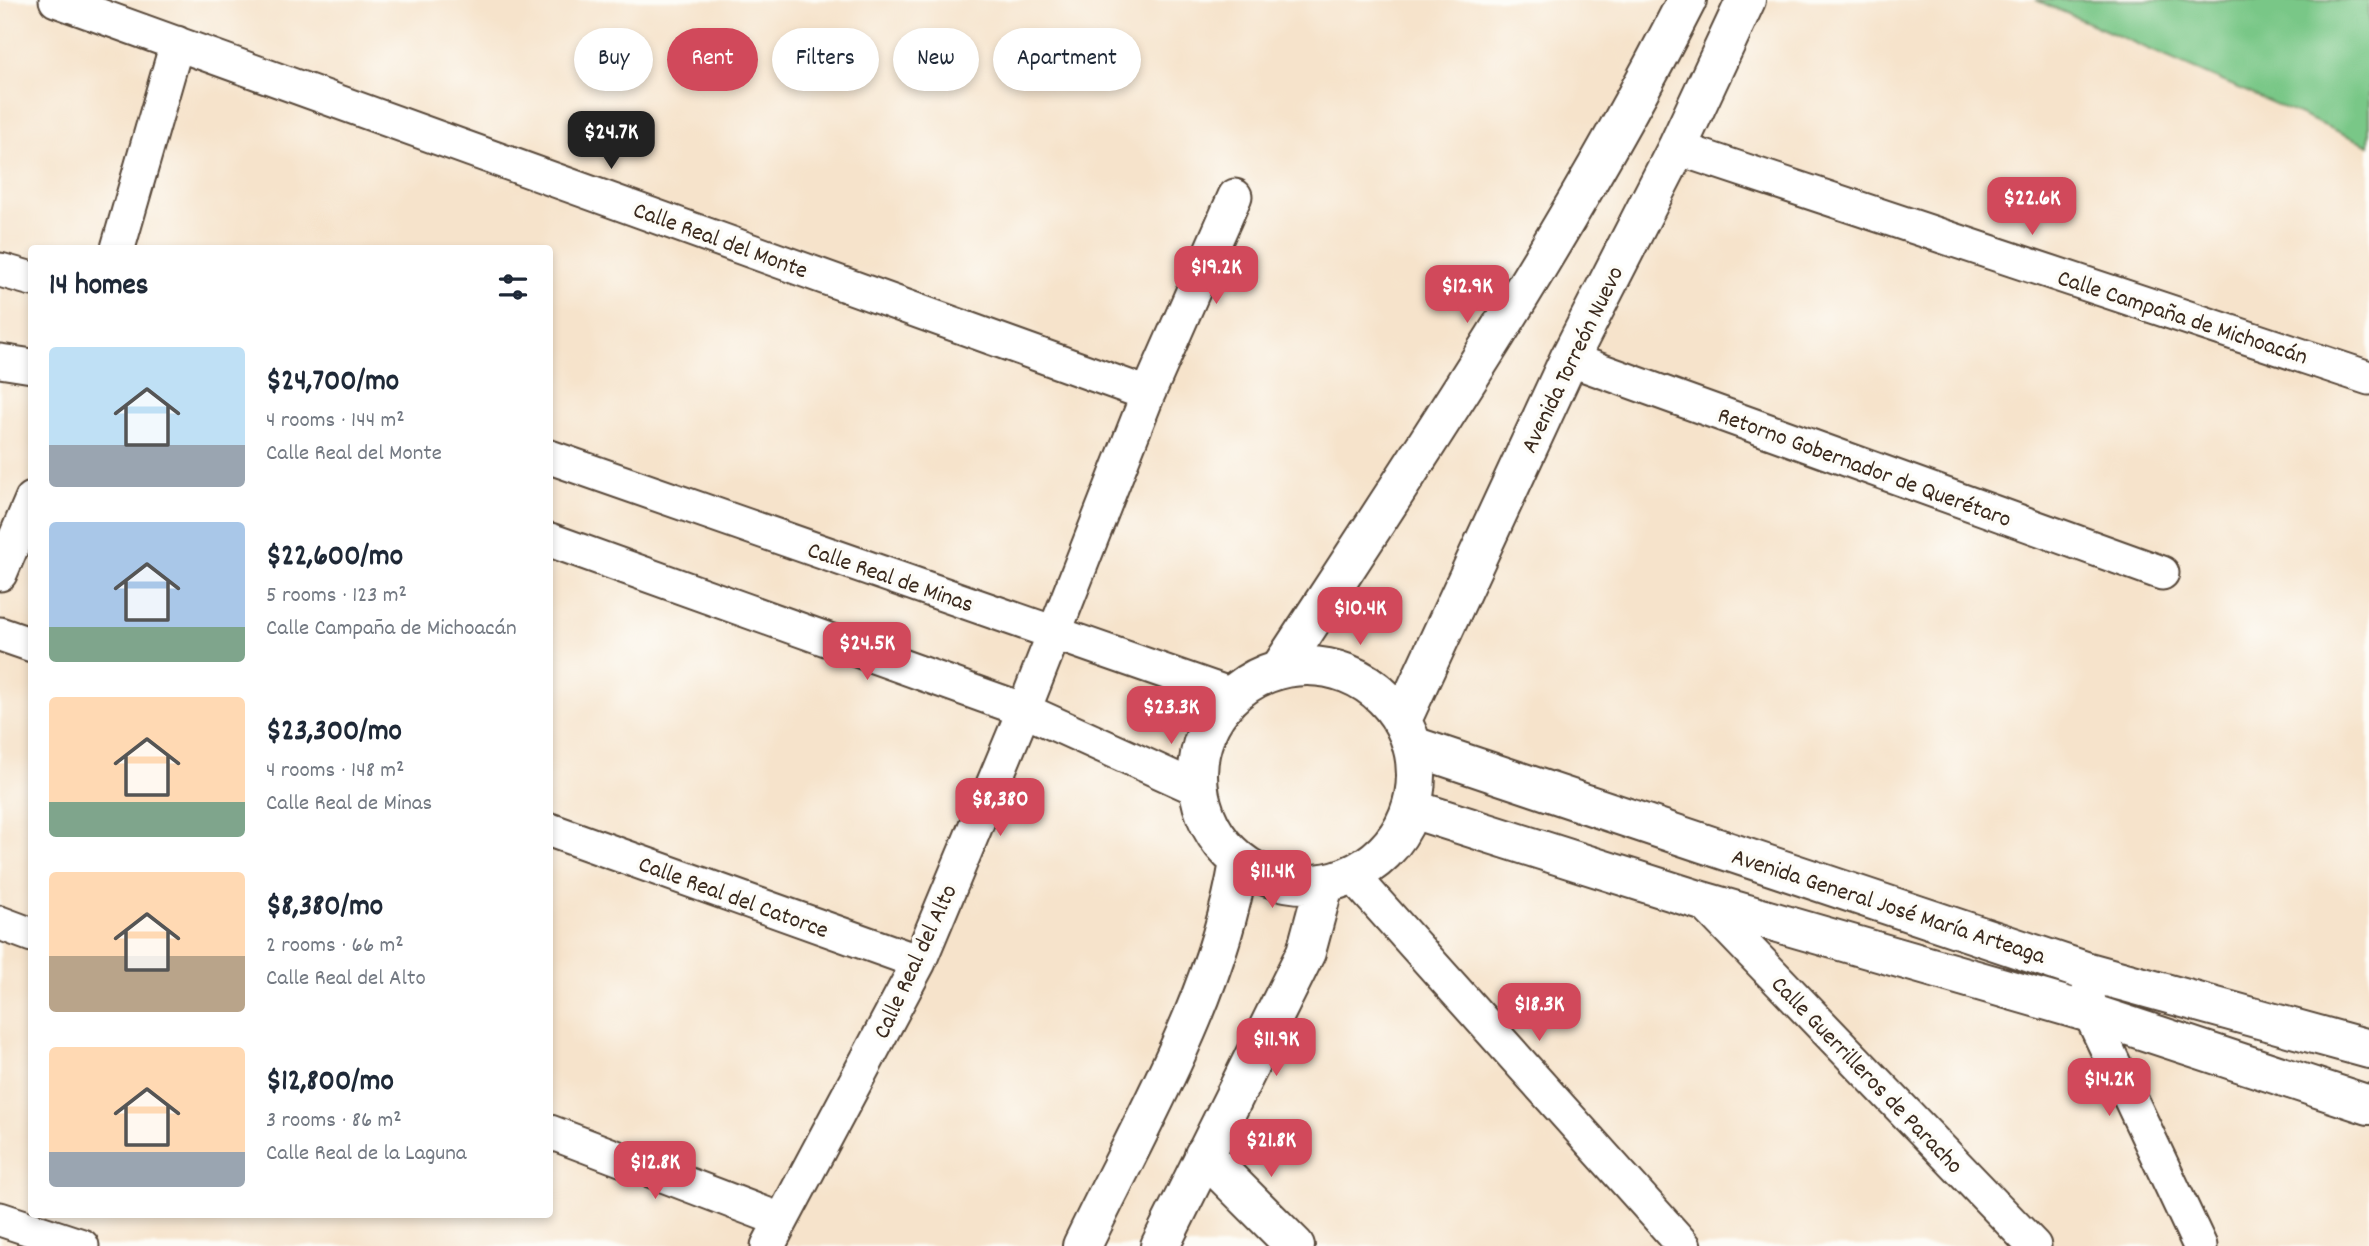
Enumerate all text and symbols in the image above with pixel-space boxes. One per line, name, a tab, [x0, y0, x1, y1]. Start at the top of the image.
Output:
chip: Buy	[574, 28, 653, 91]
chip: Rent	[667, 28, 758, 91]
chip: Filters	[772, 28, 879, 91]
chip: New	[893, 28, 979, 91]
chip: Apartment	[993, 28, 1141, 91]
pin: $24.7K	[554, 111, 668, 171]
text: $24.7K	[584, 117, 638, 150]
pin: $22.6K	[1975, 177, 2089, 237]
text: $22.6K	[2003, 183, 2061, 216]
street label: Calle Real del Monte	[628, 194, 812, 289]
pin: $19.2K	[1159, 246, 1273, 306]
text: $19.2K	[1190, 252, 1242, 285]
street label: Avenida Torreón Nuevo	[1514, 261, 1634, 460]
street label: Calle Campaña de Michoacán	[2053, 262, 2312, 375]
text: 14 homes	[49, 266, 148, 309]
pin: $12.9K	[1410, 266, 1524, 325]
icon: filters	[494, 268, 532, 306]
text: $12.9K	[1441, 271, 1493, 304]
text: $24,700/mo	[266, 362, 399, 405]
icon: home	[105, 375, 189, 459]
street label: Retorno Gobernador de Querétaro	[1712, 400, 2016, 538]
text: 4 rooms · 144 m²	[266, 405, 405, 438]
text: Calle Real del Monte	[266, 438, 442, 471]
street label: Calle Real de Minas	[802, 535, 978, 623]
text: $22,600/mo	[266, 537, 403, 580]
icon: home	[105, 550, 189, 634]
text: 5 rooms · 123 m²	[266, 580, 407, 613]
pin: $10.4K	[1303, 588, 1417, 647]
text: $10.4K	[1333, 593, 1387, 626]
text: Calle Campaña de Michoacán	[266, 613, 517, 646]
pin: $24.5K	[810, 622, 924, 682]
text: $24.5K	[839, 628, 895, 661]
pin: $23.3K	[1114, 686, 1228, 746]
text: $23.3K	[1143, 692, 1199, 725]
text: $23,300/mo	[266, 712, 402, 755]
icon: home	[105, 725, 189, 809]
text: 4 rooms · 148 m²	[266, 755, 404, 788]
pin: $8,380	[943, 778, 1057, 838]
text: $8,380	[971, 784, 1029, 817]
text: Calle Real de Minas	[266, 788, 432, 821]
street label: Avenida General José María Arteaga	[1727, 841, 2050, 975]
street label: Calle Real del Catorce	[633, 849, 833, 949]
pin: $11.4K	[1215, 850, 1329, 910]
text: $11.4K	[1249, 856, 1295, 889]
street label: Calle Real del Alto	[866, 880, 967, 1045]
text: $8,380/mo	[266, 887, 383, 930]
icon: home	[105, 900, 189, 984]
text: 2 rooms · 66 m²	[266, 930, 404, 963]
text: Calle Real del Alto	[266, 963, 426, 996]
street label: Calle Guerrilleros de Paracho	[1762, 969, 1970, 1183]
pin: $18.3K	[1482, 984, 1596, 1043]
text: $18.3K	[1514, 989, 1564, 1022]
pin: $11.9K	[1219, 1018, 1333, 1078]
text: $11.9K	[1253, 1024, 1299, 1057]
pin: $14.2K	[2052, 1058, 2166, 1118]
text: $12,800/mo	[266, 1062, 394, 1105]
text: $14.2K	[2084, 1064, 2134, 1097]
icon: home	[105, 1075, 189, 1159]
text: 3 rooms · 86 m²	[266, 1105, 402, 1138]
pin: $21.8K	[1214, 1120, 1328, 1179]
text: $21.8K	[1246, 1125, 1296, 1158]
text: Calle Real de la Laguna	[266, 1138, 467, 1171]
pin: $12.8K	[598, 1142, 712, 1201]
text: $12.8K	[630, 1147, 680, 1180]

